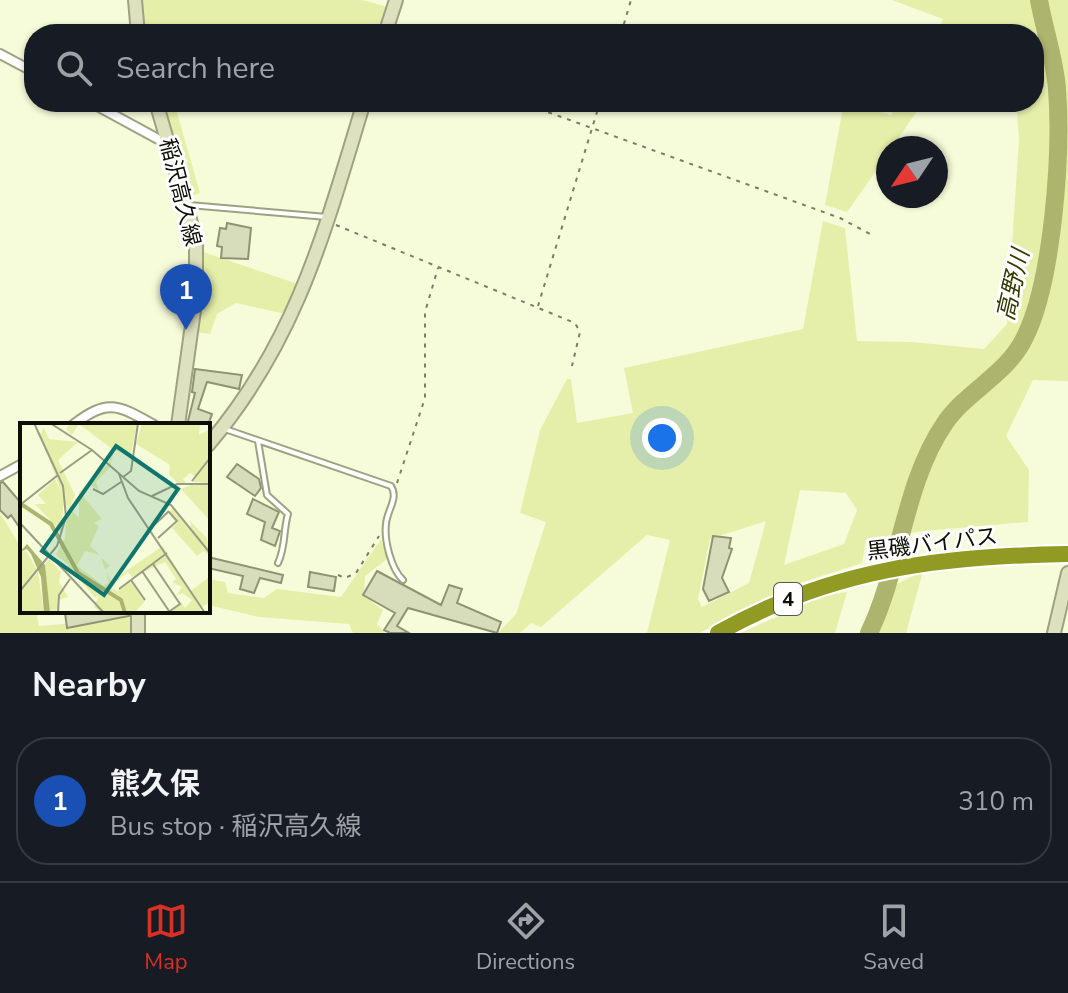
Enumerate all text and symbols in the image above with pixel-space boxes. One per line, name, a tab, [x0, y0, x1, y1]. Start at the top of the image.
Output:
search box	[24, 24, 1044, 112]
icon: search	[52, 46, 96, 90]
text: Search here	[116, 48, 275, 89]
street label: 稲沢高久線	[152, 135, 208, 249]
north arrow	[876, 136, 948, 208]
water label: 高野川	[989, 243, 1037, 324]
pin: 1	[160, 264, 212, 330]
your location	[642, 418, 682, 458]
inset map	[20, 423, 210, 613]
street label: 黒磯バイパス	[865, 521, 999, 567]
road number: 4	[774, 583, 802, 615]
text: Nearby	[32, 662, 146, 708]
text: 熊久保	[110, 764, 200, 805]
text: 1	[52, 784, 68, 819]
text: 310 m	[958, 784, 1034, 819]
text: Bus stop · 稲沢高久線	[110, 809, 362, 844]
tab: Map	[144, 899, 188, 977]
tab: Directions	[476, 899, 575, 977]
tab: Saved	[863, 899, 924, 977]

